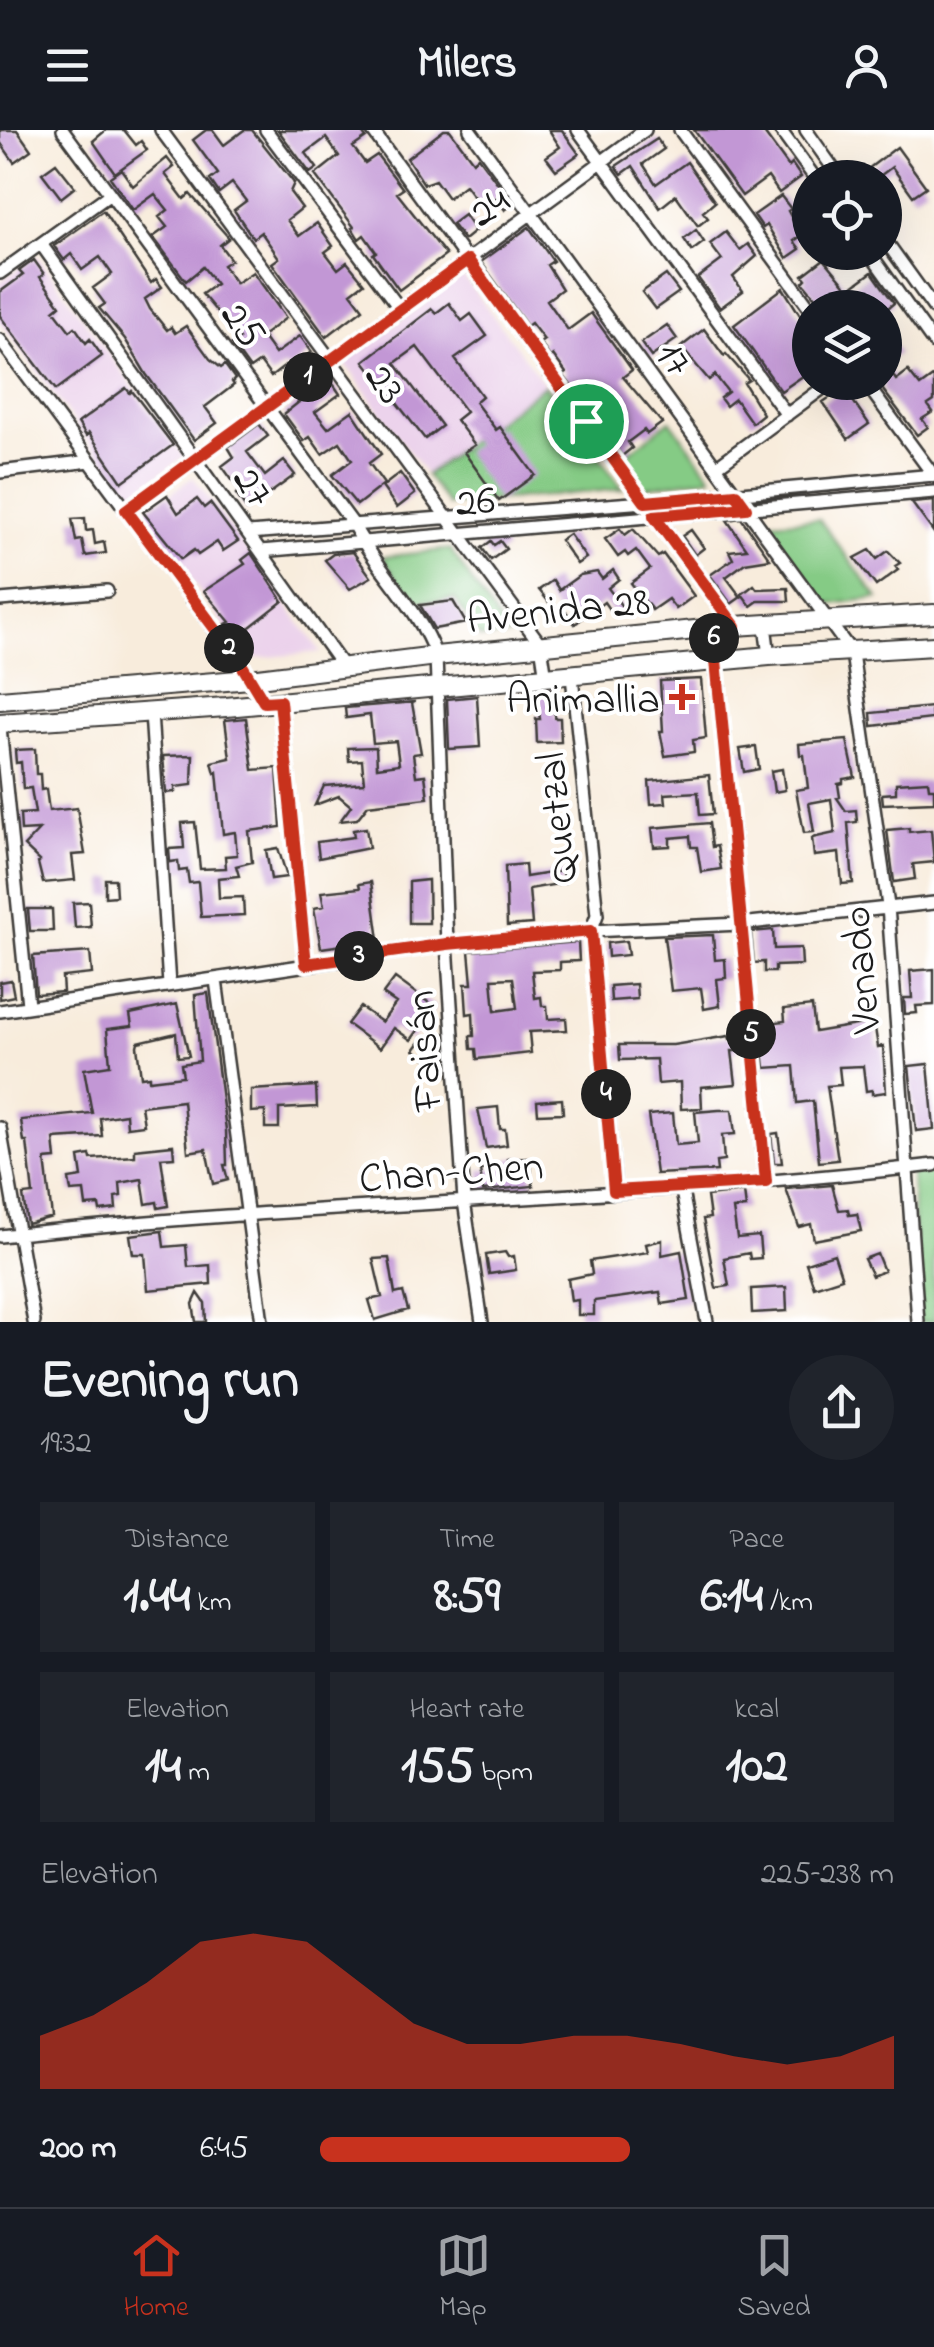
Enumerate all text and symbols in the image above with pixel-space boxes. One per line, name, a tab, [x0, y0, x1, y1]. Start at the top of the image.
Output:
text: Milers	[417, 32, 517, 98]
icon: menu	[40, 38, 95, 93]
icon: person	[839, 38, 894, 93]
map controls	[792, 160, 902, 400]
button: locate	[792, 160, 902, 270]
street label: 24	[457, 173, 524, 245]
street label: 25	[203, 290, 279, 362]
button: layers	[792, 290, 902, 400]
street label: 17	[639, 329, 706, 390]
street label: 23	[347, 351, 419, 418]
pin: 1	[283, 352, 333, 402]
text: 1	[304, 356, 312, 397]
pin	[544, 379, 629, 464]
icon: arrive	[559, 394, 614, 449]
street label: 27	[215, 454, 287, 521]
street label: 26	[453, 471, 498, 536]
street label: Avenida 28	[464, 573, 653, 652]
pin: 6	[689, 613, 739, 663]
text: 6	[708, 617, 720, 658]
pin: 2	[204, 623, 254, 673]
text: 2	[222, 627, 236, 668]
place label: Animallia	[506, 671, 660, 732]
marker: Animallia	[669, 684, 695, 710]
street label: Quetzal	[522, 749, 597, 886]
street label: Venado	[828, 903, 900, 1037]
pin: 3	[334, 931, 384, 981]
text: 3	[353, 935, 365, 976]
street label: Faisán	[392, 988, 461, 1114]
pin: 5	[726, 1009, 776, 1059]
text: 5	[743, 1013, 759, 1054]
pin: 4	[581, 1069, 631, 1119]
text: 4	[600, 1073, 612, 1114]
street label: Chan-Chen	[357, 1138, 546, 1211]
text: Evening run	[40, 1343, 299, 1423]
button: share	[789, 1355, 894, 1460]
text: 19:32	[40, 1421, 92, 1468]
text: Distance	[126, 1520, 229, 1561]
text: Time	[439, 1520, 495, 1561]
text: Pace	[729, 1520, 784, 1561]
text: 1.44	[123, 1561, 190, 1634]
text: 8:59	[434, 1561, 500, 1634]
text: 6:14	[700, 1561, 763, 1634]
text: km	[190, 1583, 231, 1624]
text: /km	[763, 1583, 813, 1624]
text: Elevation	[126, 1690, 229, 1731]
text: Heart rate	[410, 1690, 524, 1731]
text: kcal	[734, 1690, 779, 1731]
text: 14	[145, 1731, 181, 1804]
text: 155	[401, 1731, 474, 1804]
text: 102	[725, 1731, 788, 1804]
text: m	[181, 1753, 210, 1794]
text: bpm	[474, 1753, 533, 1794]
text: Elevation	[40, 1852, 158, 1899]
text: 225–238 m	[761, 1852, 894, 1899]
text: 200 m	[40, 2126, 116, 2173]
text: 6:45	[200, 2126, 248, 2173]
tab: Home	[123, 2228, 189, 2329]
tab: Map	[436, 2228, 491, 2329]
tab: Saved	[737, 2228, 811, 2329]

